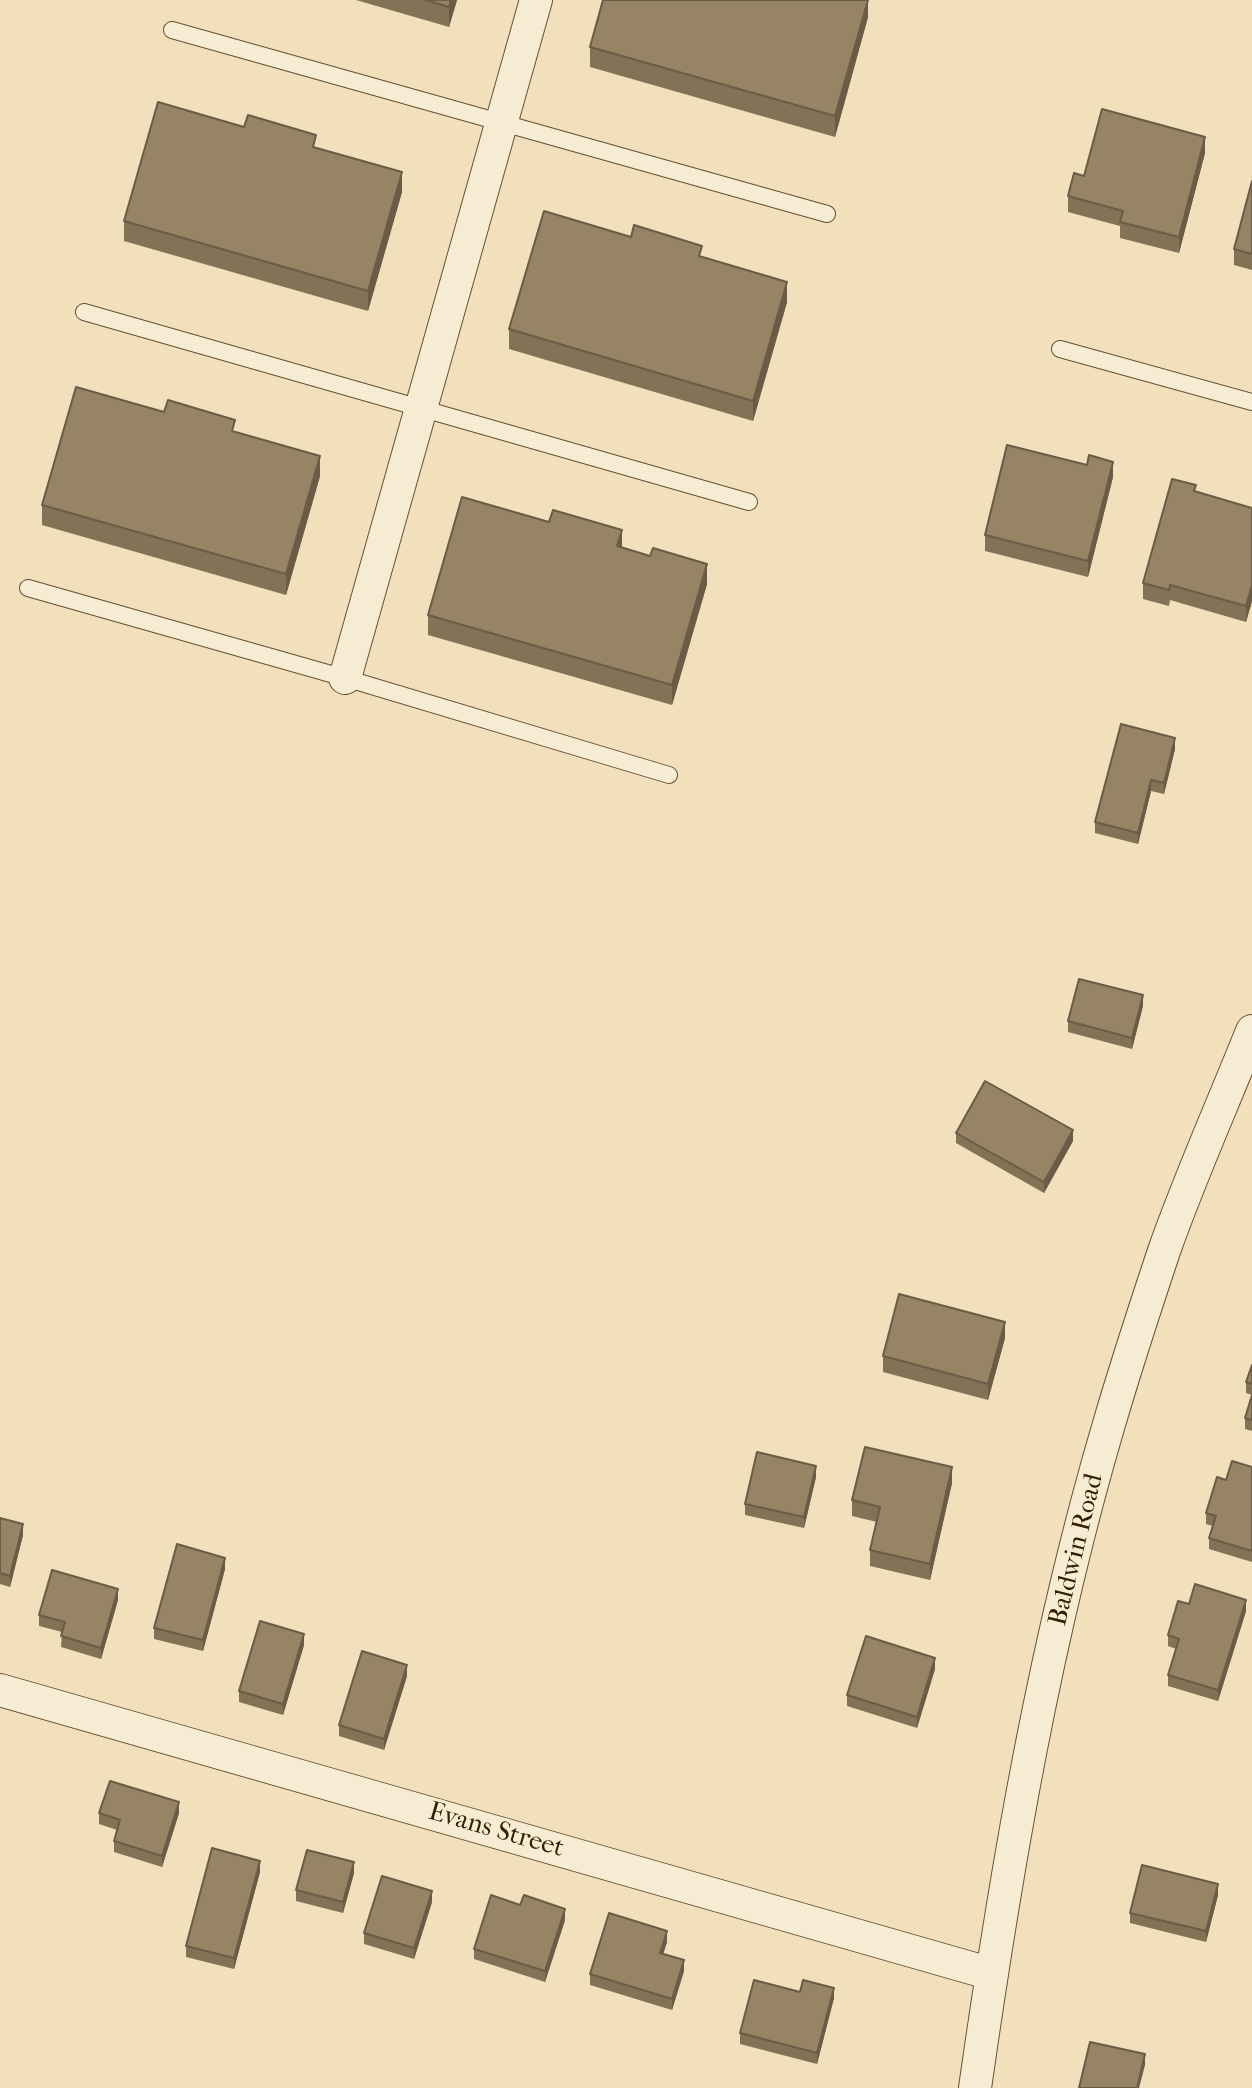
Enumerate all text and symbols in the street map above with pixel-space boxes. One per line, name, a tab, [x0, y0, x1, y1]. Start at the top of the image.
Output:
street label: Baldwin Road	[1043, 1471, 1111, 1629]
street label: Evans Street	[425, 1797, 567, 1865]

